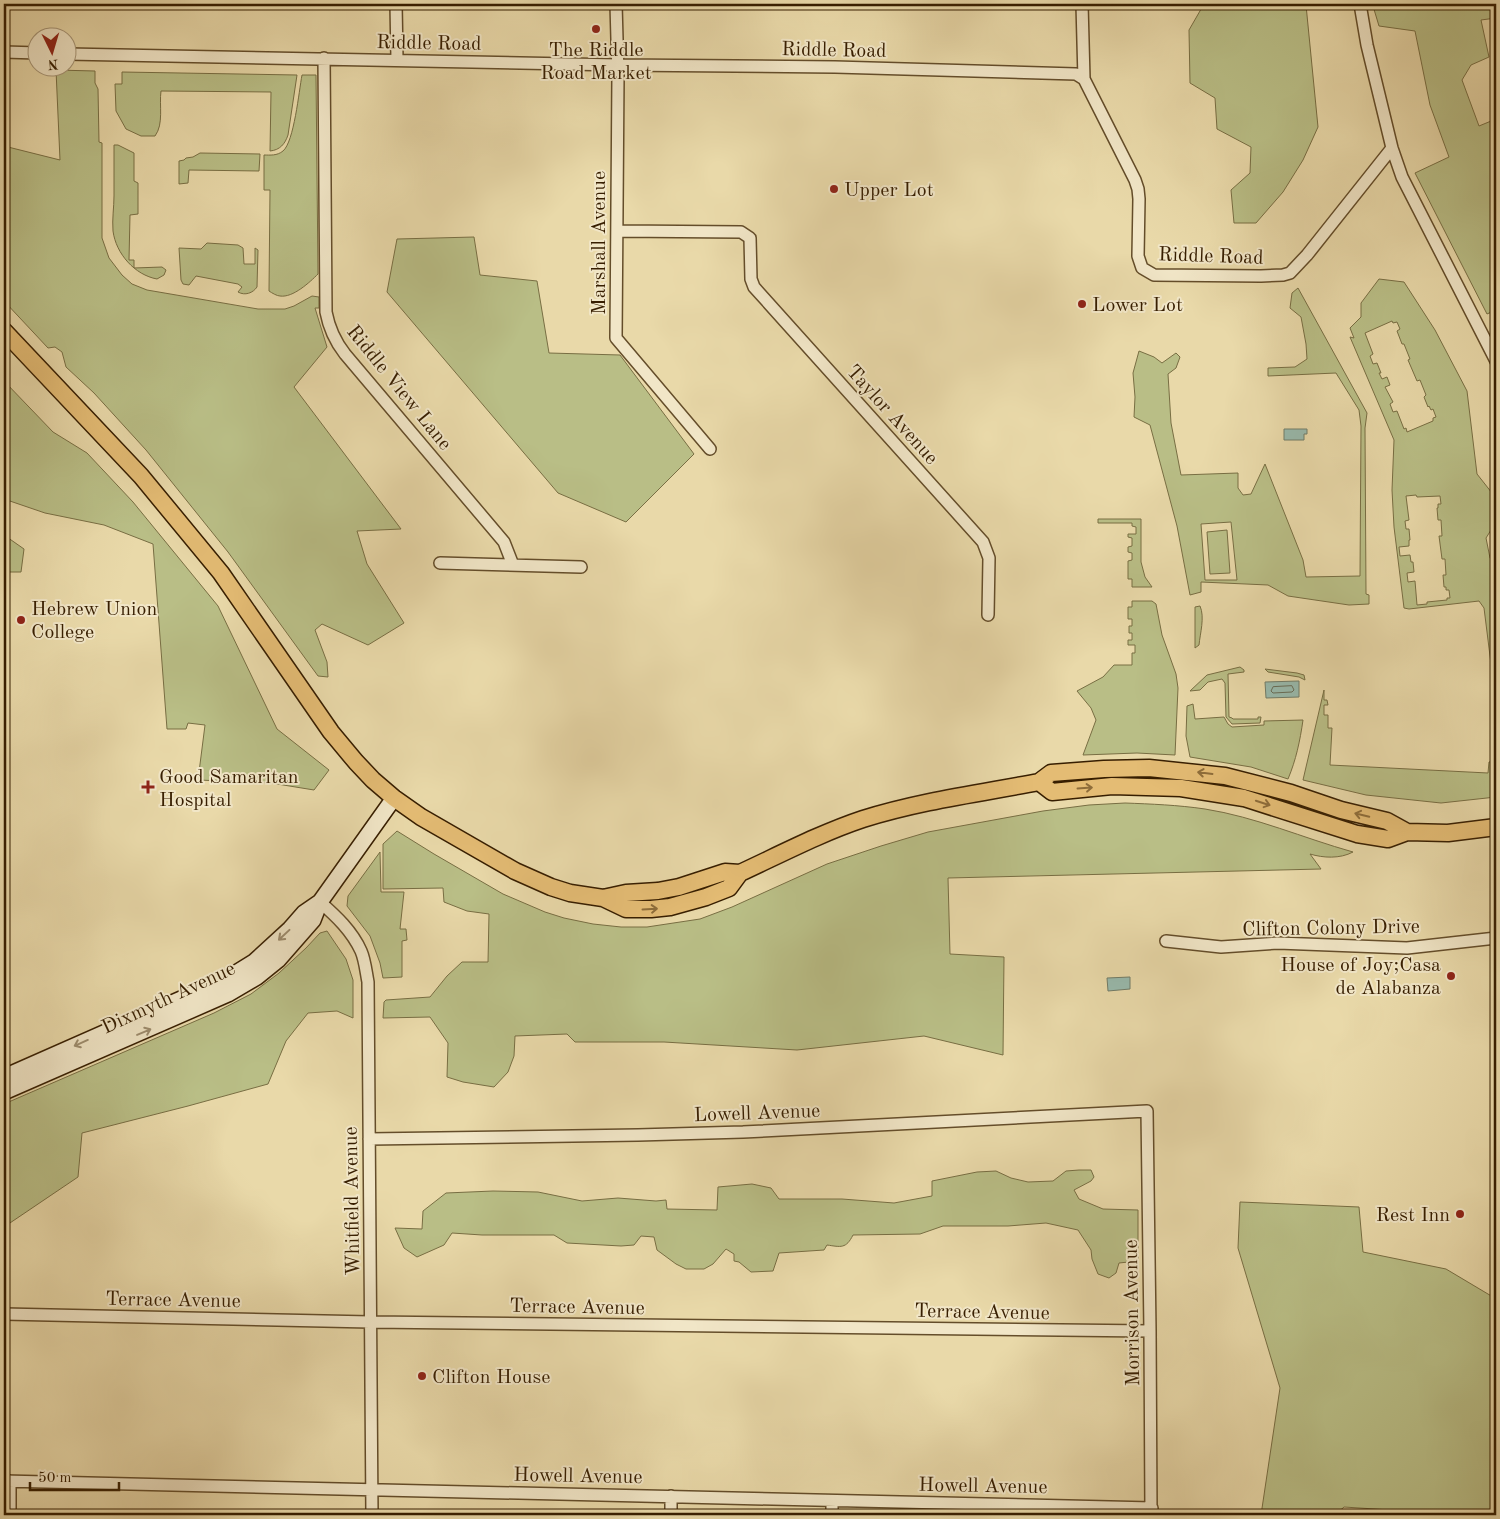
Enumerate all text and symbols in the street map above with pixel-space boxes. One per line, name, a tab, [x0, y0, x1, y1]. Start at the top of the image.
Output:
marker: The Riddle Road Market	[590, 23, 602, 35]
north arrow	[28, 28, 78, 78]
street label: Riddle Road	[376, 33, 482, 55]
street label: Riddle Road	[781, 40, 887, 62]
place label: The Riddle Road Market	[540, 41, 652, 84]
text: N	[47, 57, 59, 71]
street label: Marshall Avenue	[590, 171, 610, 315]
place label: Upper Lot	[844, 181, 934, 201]
marker: Upper Lot	[828, 183, 840, 195]
street label: Riddle Road	[1158, 245, 1264, 269]
place label: Lower Lot	[1092, 296, 1183, 316]
marker: Lower Lot	[1076, 298, 1088, 310]
street label: Riddle View Lane	[342, 322, 455, 455]
street label: Taylor Avenue	[842, 362, 941, 469]
place label: Hebrew Union College	[31, 600, 157, 643]
marker: Hebrew Union College	[15, 614, 27, 626]
place label: Good Samaritan Hospital	[159, 768, 299, 811]
one-way arrow	[1198, 768, 1214, 778]
marker: Good Samaritan Hospital	[141, 780, 155, 794]
one-way arrow	[1076, 783, 1092, 792]
one-way arrow	[1255, 799, 1270, 808]
one-way arrow	[1354, 810, 1370, 819]
one-way arrow	[641, 904, 657, 913]
street label: Clifton Colony Drive	[1242, 917, 1420, 941]
one-way arrow	[278, 929, 291, 941]
place label: House of Joy;Casa de Alabanza	[1280, 956, 1441, 999]
street label: Dixmyth Avenue	[99, 959, 239, 1038]
marker: House of Joy;Casa de Alabanza	[1445, 970, 1457, 982]
one-way arrow	[136, 1027, 151, 1036]
one-way arrow	[74, 1039, 89, 1049]
street label: Lowell Avenue	[693, 1102, 821, 1126]
street label: Whitfield Avenue	[342, 1126, 364, 1276]
place label: Rest Inn	[1376, 1206, 1450, 1226]
marker: Rest Inn	[1454, 1208, 1466, 1220]
street label: Morrison Avenue	[1122, 1239, 1144, 1387]
street label: Terrace Avenue	[105, 1290, 241, 1312]
street label: Terrace Avenue	[509, 1297, 645, 1319]
street label: Terrace Avenue	[914, 1302, 1050, 1324]
place label: Clifton House	[432, 1368, 550, 1388]
marker: Clifton House	[416, 1370, 428, 1382]
scale bar	[30, 1459, 119, 1491]
street label: Howell Avenue	[513, 1466, 643, 1488]
text: 50 m	[38, 1471, 72, 1486]
street label: Howell Avenue	[918, 1476, 1048, 1498]

